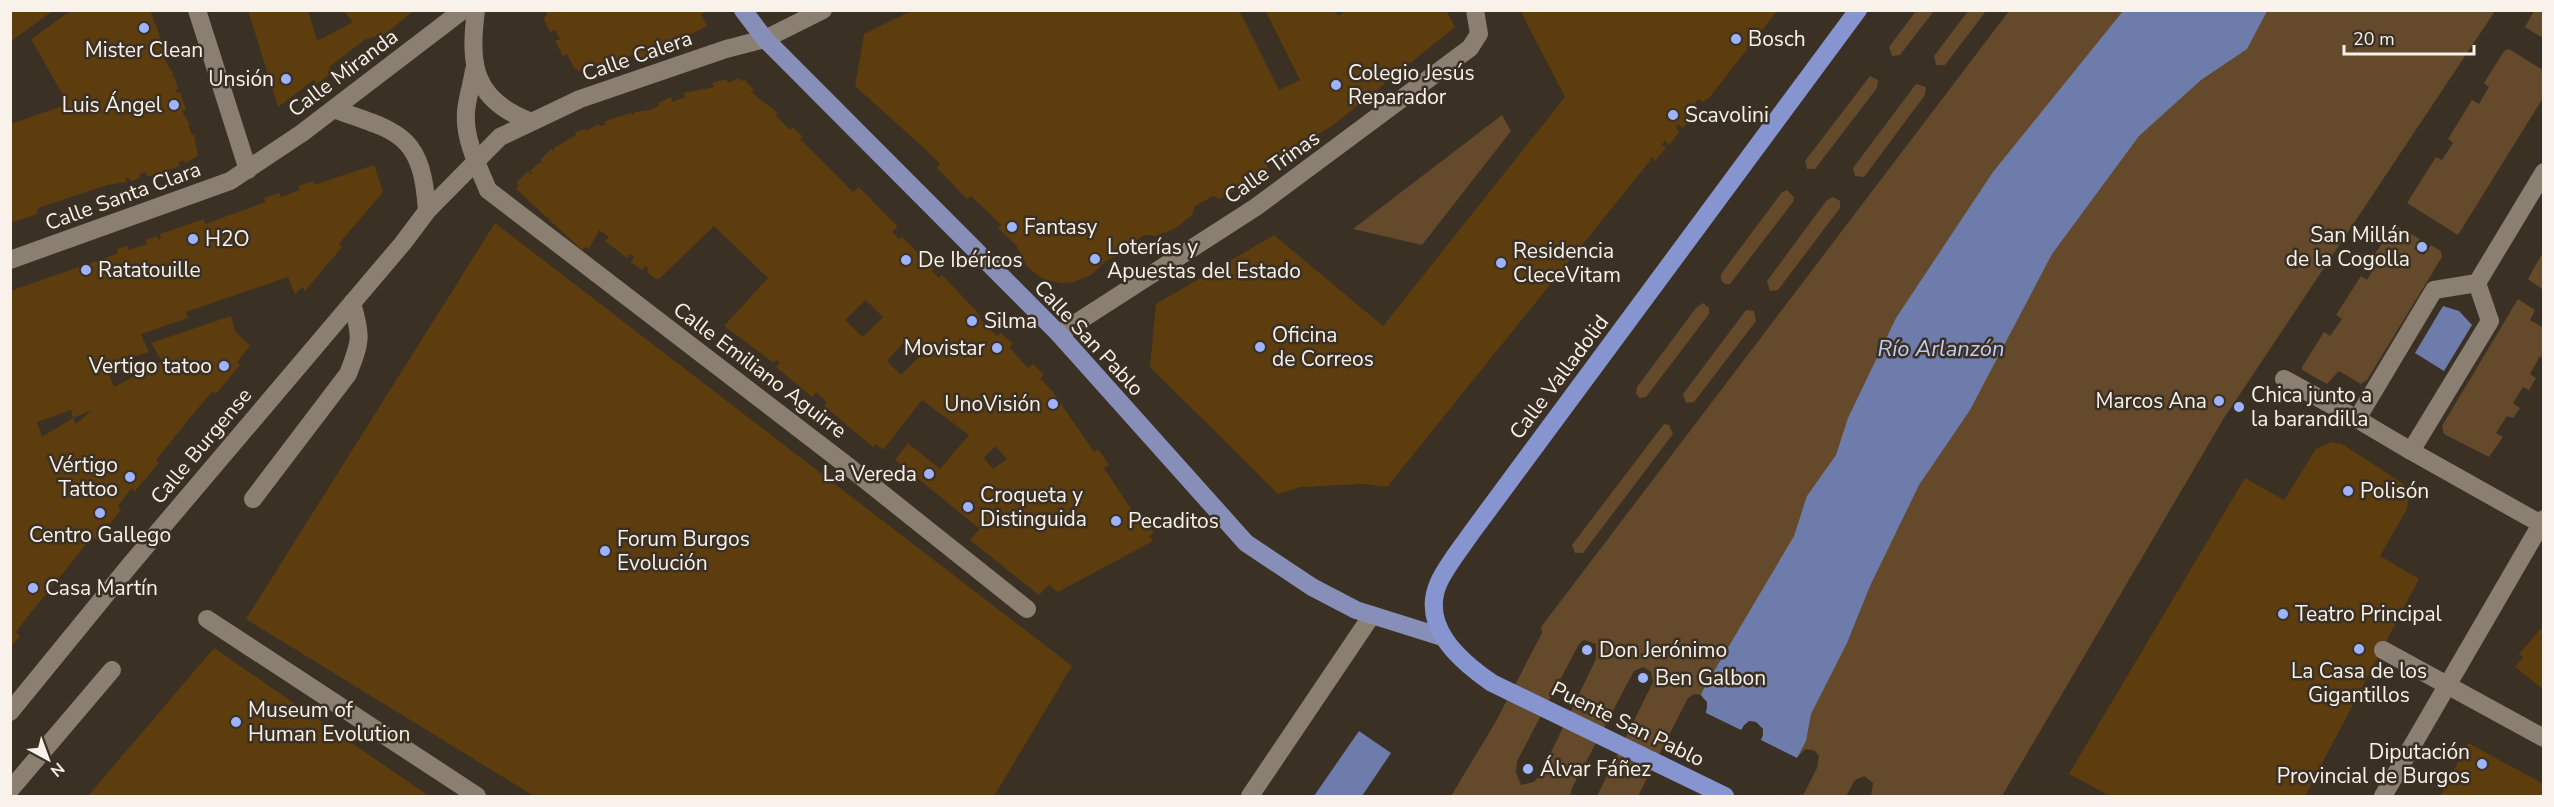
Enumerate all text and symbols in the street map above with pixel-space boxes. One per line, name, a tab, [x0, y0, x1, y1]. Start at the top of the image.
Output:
scale bar	[2344, 18, 2474, 56]
marker: Mister Clean	[137, 21, 151, 35]
street label: Calle Miranda	[282, 23, 404, 123]
street label: Calle Calera	[578, 24, 696, 88]
place label: Bosch	[1748, 25, 1806, 53]
text: 20 m	[2353, 27, 2395, 51]
marker: Bosch	[1729, 32, 1743, 46]
place label: Mister Clean	[85, 36, 203, 64]
place label: Colegio Jesús Reparador	[1348, 59, 1475, 111]
place label: Unsión	[208, 65, 274, 93]
marker: Unsión	[279, 72, 293, 86]
marker: Colegio Jesús Reparador	[1329, 78, 1343, 92]
place label: Luis Ángel	[62, 91, 163, 119]
marker: Luis Ángel	[167, 98, 181, 112]
place label: Scavolini	[1685, 101, 1769, 129]
marker: Scavolini	[1666, 108, 1680, 122]
street label: Calle Trinas	[1219, 124, 1325, 210]
street label: Calle Santa Clara	[41, 155, 205, 237]
place label: Fantasy	[1024, 213, 1098, 241]
marker: Fantasy	[1005, 220, 1019, 234]
place label: San Millán de la Cogolla	[2286, 221, 2410, 273]
place label: H2O	[205, 225, 250, 253]
marker: H2O	[186, 232, 200, 246]
place label: Loterías y Apuestas del Estado	[1107, 233, 1301, 285]
place label: Residencia CleceVitam	[1513, 237, 1621, 289]
marker: San Millán de la Cogolla	[2415, 240, 2429, 254]
place label: De Ibéricos	[918, 246, 1023, 274]
marker: Loterías y Apuestas del Estado	[1088, 252, 1102, 266]
marker: De Ibéricos	[899, 253, 913, 267]
place label: Ratatouille	[98, 256, 201, 284]
marker: Residencia CleceVitam	[1494, 256, 1508, 270]
marker: Ratatouille	[79, 263, 93, 277]
street label: Calle San Pablo	[1028, 274, 1150, 402]
street label: Calle Emiliano Aguirre	[668, 296, 852, 444]
place label: Silma	[984, 307, 1037, 335]
street label: Calle Valladolid	[1503, 309, 1615, 445]
marker: Silma	[965, 314, 979, 328]
place label: Oficina de Correos	[1272, 321, 1374, 373]
place label: Movistar	[904, 334, 985, 362]
water label: Río Arlanzón	[1878, 334, 2005, 364]
marker: Oficina de Correos	[1253, 340, 1267, 354]
marker: Movistar	[990, 341, 1004, 355]
place label: Vertigo tatoo	[88, 352, 212, 380]
marker: Vertigo tatoo	[217, 359, 231, 373]
place label: Chica junto a la barandilla	[2251, 381, 2372, 433]
street label: Calle Burgense	[144, 382, 258, 510]
place label: Marcos Ana	[2095, 387, 2207, 415]
place label: UnoVisión	[944, 390, 1041, 418]
marker: Marcos Ana	[2212, 394, 2226, 408]
marker: UnoVisión	[1046, 397, 1060, 411]
marker: Chica junto a la barandilla	[2232, 400, 2246, 414]
place label: Vértigo Tattoo	[48, 451, 118, 503]
place label: La Vereda	[823, 460, 917, 488]
marker: La Vereda	[922, 467, 936, 481]
marker: Vértigo Tattoo	[123, 470, 137, 484]
place label: Polisón	[2360, 477, 2429, 505]
place label: Croqueta y Distinguida	[980, 481, 1087, 533]
marker: Polisón	[2341, 484, 2355, 498]
marker: Croqueta y Distinguida	[961, 500, 975, 514]
marker: Centro Gallego	[93, 506, 107, 520]
place label: Pecaditos	[1128, 507, 1219, 535]
marker: Pecaditos	[1109, 514, 1123, 528]
place label: Centro Gallego	[29, 521, 171, 549]
place label: Forum Burgos Evolución	[617, 525, 750, 577]
marker: Forum Burgos Evolución	[598, 544, 612, 558]
place label: Casa Martín	[45, 574, 158, 602]
marker: Casa Martín	[26, 581, 40, 595]
place label: Teatro Principal	[2295, 600, 2443, 628]
marker: Teatro Principal	[2276, 607, 2290, 621]
place label: Don Jerónimo	[1599, 636, 1727, 664]
marker: La Casa de los Gigantillos	[2352, 642, 2366, 656]
marker: Don Jerónimo	[1580, 643, 1594, 657]
place label: La Casa de los Gigantillos	[2291, 657, 2427, 709]
place label: Ben Galbon	[1655, 664, 1766, 692]
marker: Ben Galbon	[1636, 671, 1650, 685]
street label: Puente San Pablo	[1547, 675, 1709, 773]
place label: Museum of Human Evolution	[248, 696, 410, 748]
marker: Museum of Human Evolution	[229, 715, 243, 729]
north arrow	[18, 729, 78, 789]
place label: Diputación Provincial de Burgos	[2277, 738, 2470, 790]
place label: Álvar Fáñez	[1540, 755, 1651, 783]
text: N	[45, 757, 69, 782]
marker: Diputación Provincial de Burgos	[2475, 757, 2489, 771]
marker: Álvar Fáñez	[1521, 762, 1535, 776]

